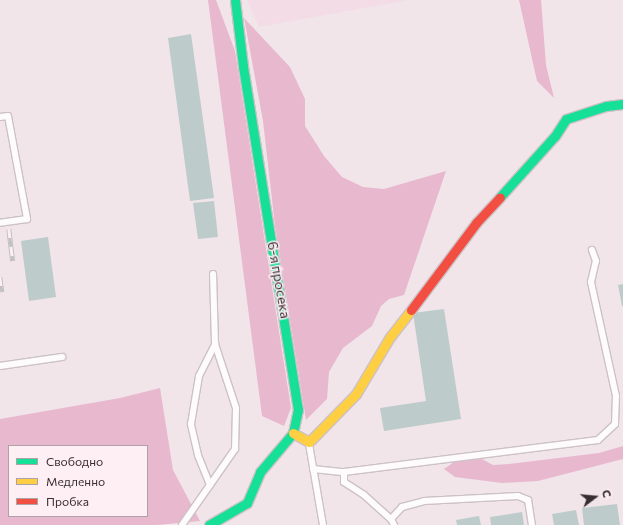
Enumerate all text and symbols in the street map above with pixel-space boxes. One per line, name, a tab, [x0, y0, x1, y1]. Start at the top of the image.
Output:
street label: 6-я просека	[264, 240, 294, 320]
legend	[8, 445, 148, 517]
text: Свободно	[46, 454, 103, 468]
text: Медленно	[46, 474, 105, 488]
north arrow	[575, 477, 615, 517]
text: С	[600, 488, 614, 499]
text: Пробка	[46, 494, 89, 508]

